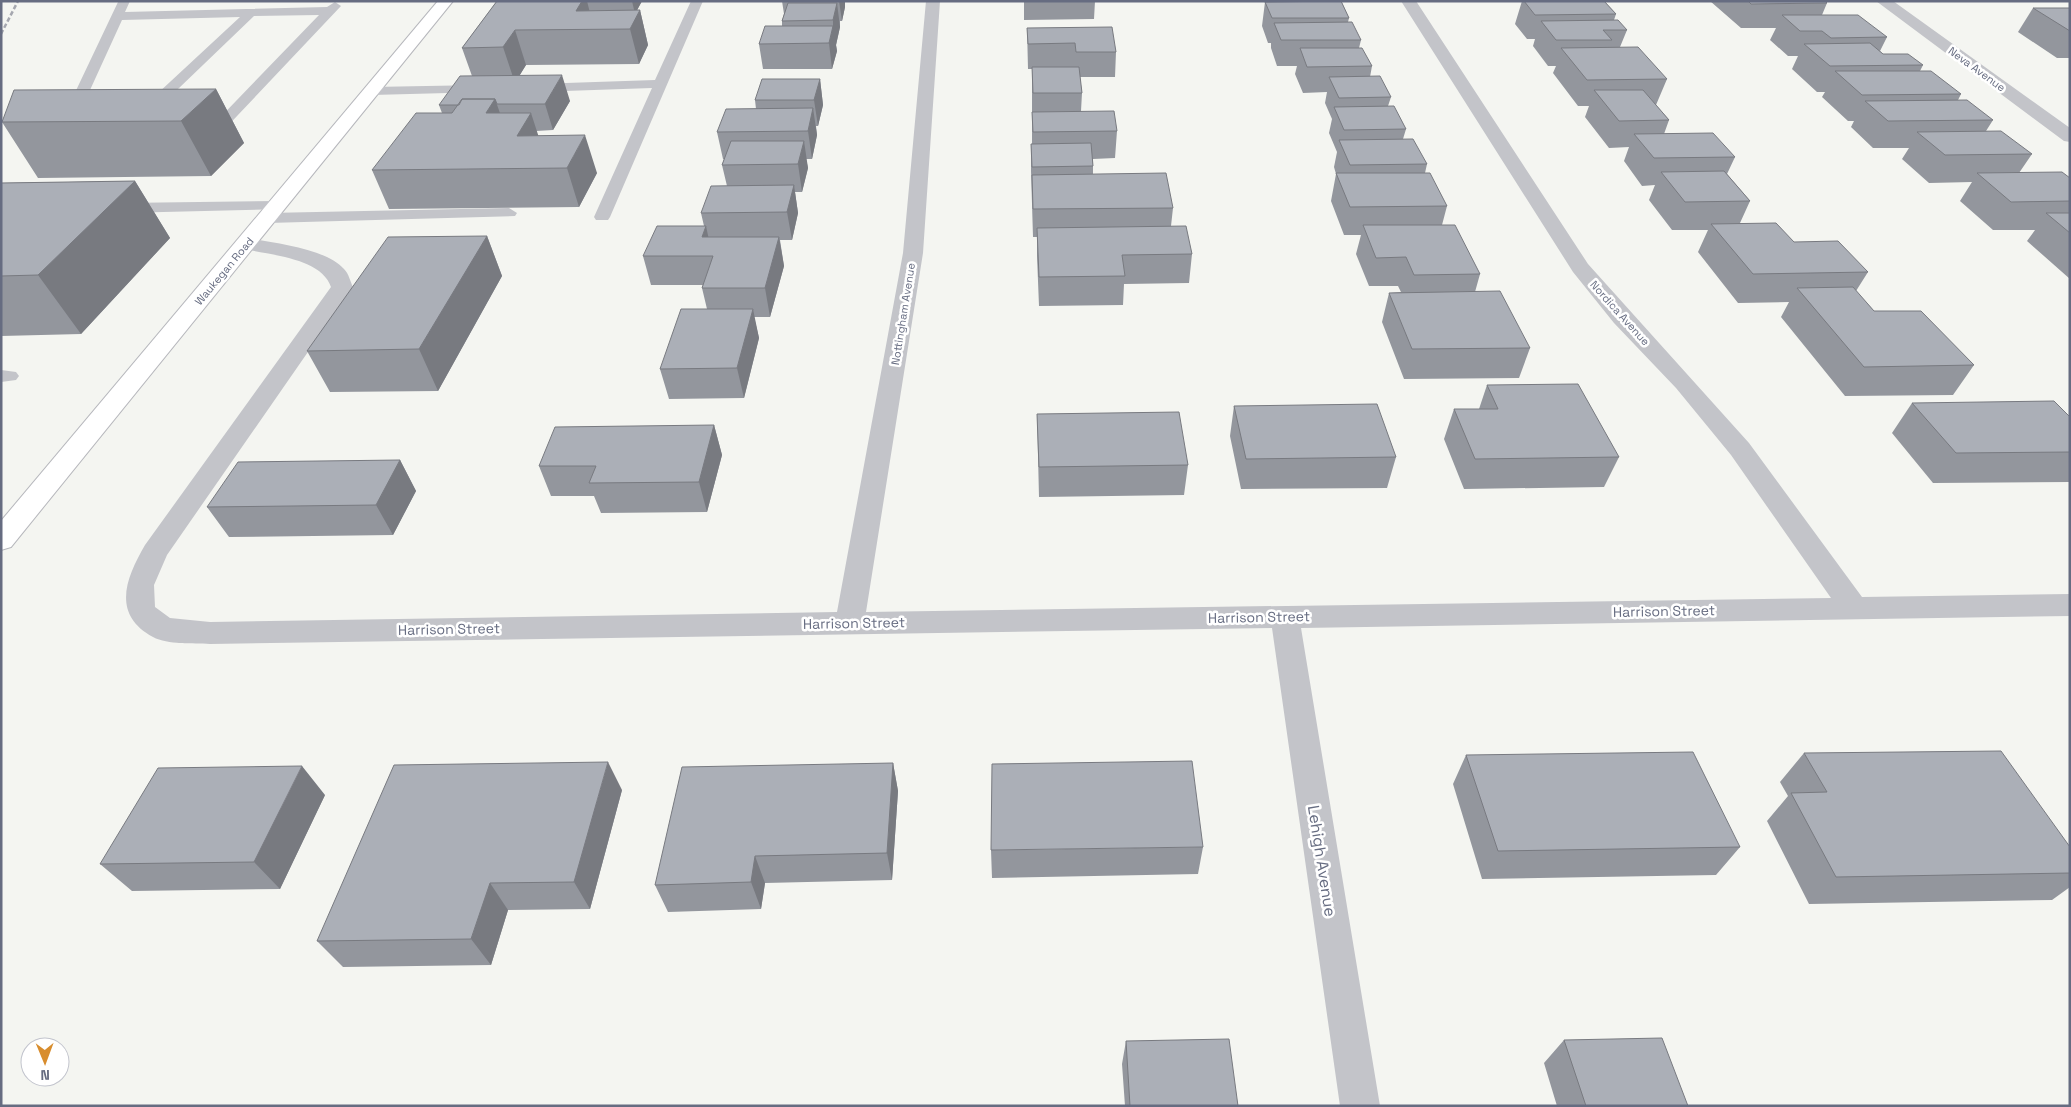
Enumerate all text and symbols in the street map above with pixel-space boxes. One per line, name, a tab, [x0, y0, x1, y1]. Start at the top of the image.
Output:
street label: Neva Avenue	[1946, 44, 2008, 94]
street label: Waukegan Road	[191, 234, 257, 308]
street label: Nottingham Avenue	[888, 262, 918, 366]
street label: Nordica Avenue	[1587, 278, 1653, 348]
street label: Harrison Street	[1613, 601, 1715, 621]
street label: Harrison Street	[1208, 607, 1310, 627]
street label: Harrison Street	[803, 613, 905, 633]
street label: Harrison Street	[398, 619, 500, 639]
street label: Lehigh Avenue	[1303, 804, 1341, 918]
north arrow	[20, 1037, 70, 1087]
text: N	[40, 1066, 50, 1084]

